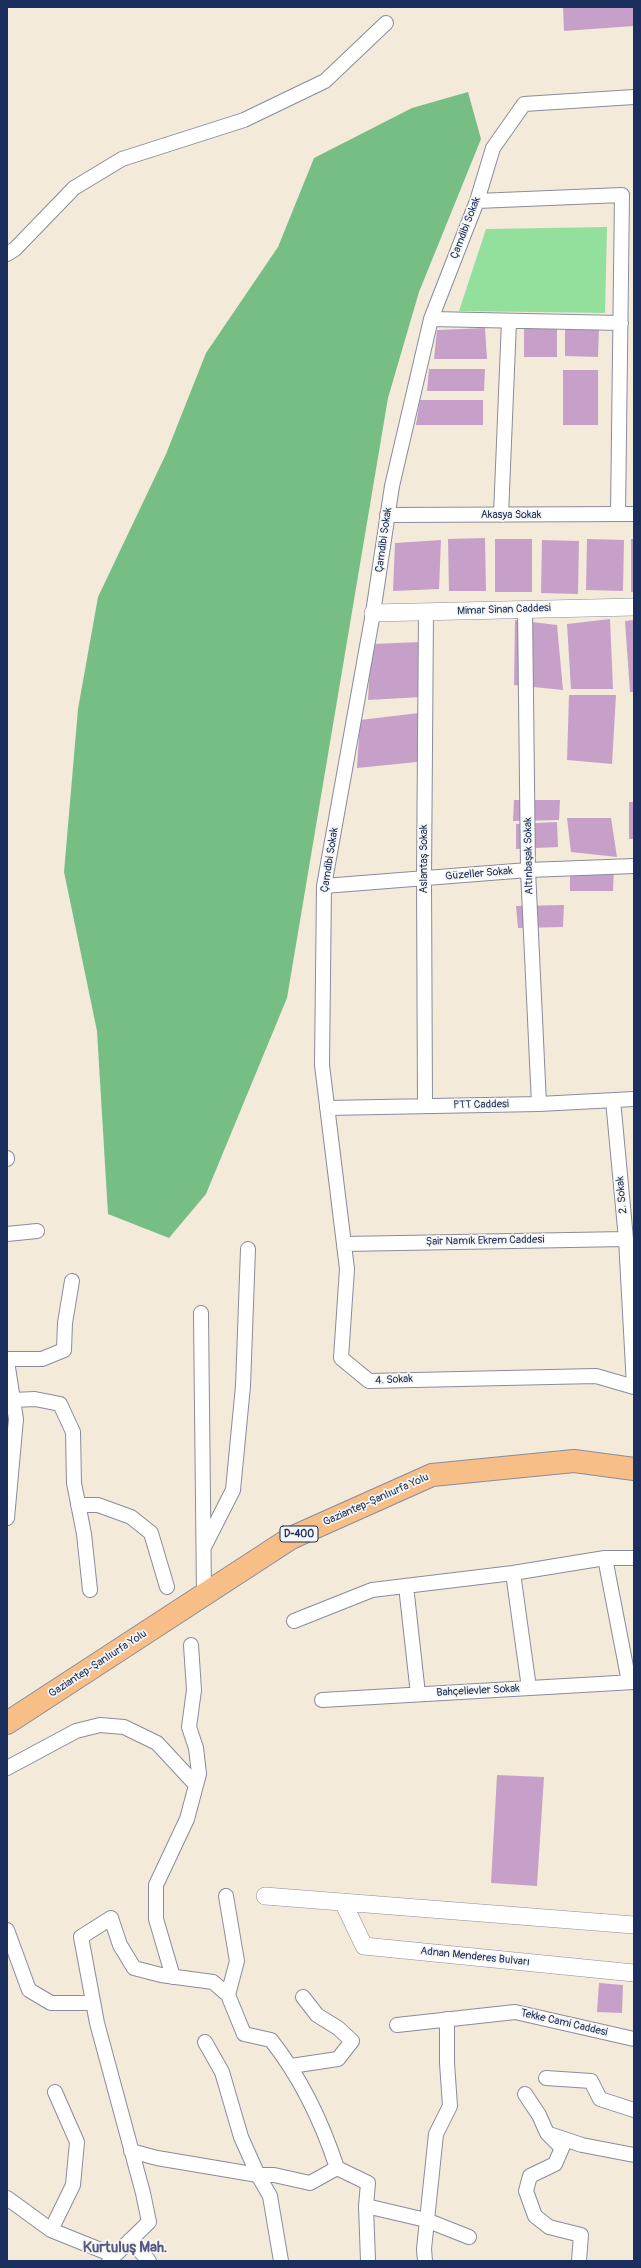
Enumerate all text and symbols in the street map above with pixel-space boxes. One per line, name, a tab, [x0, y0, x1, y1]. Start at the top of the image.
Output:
street label: Çamdibi Sokak	[448, 195, 484, 261]
street label: Çamdibi Sokak	[373, 507, 395, 573]
street label: Akasya Sokak	[481, 508, 541, 522]
street label: Mimar Sinan Caddesi	[457, 602, 551, 618]
street label: Altınbaşak Sokak	[522, 817, 536, 895]
street label: Aslantaş Sokak	[417, 824, 431, 894]
street label: Çamdibi Sokak	[318, 827, 342, 893]
street label: Güzeller Sokak	[445, 864, 513, 884]
street label: PTT Caddesi	[453, 1098, 509, 1112]
street label: 2. Sokak	[614, 1176, 630, 1214]
street label: Şair Namık Ekrem Caddesi	[426, 1233, 544, 1249]
street label: 4. Sokak	[375, 1372, 413, 1388]
street label: Gaziantep-Şanlıurfa Yolu	[321, 1471, 431, 1529]
road number: D-400	[280, 1526, 318, 1542]
street label: Gaziantep-Şanlıurfa Yolu	[46, 1627, 150, 1701]
street label: Bahçelievler Sokak	[436, 1682, 520, 1700]
street label: Adnan Menderes Bulvarı	[420, 1945, 530, 1969]
street label: Tekke Cami Caddesi	[519, 2007, 609, 2039]
district label: Kurtuluş Mah.	[83, 2239, 167, 2257]

